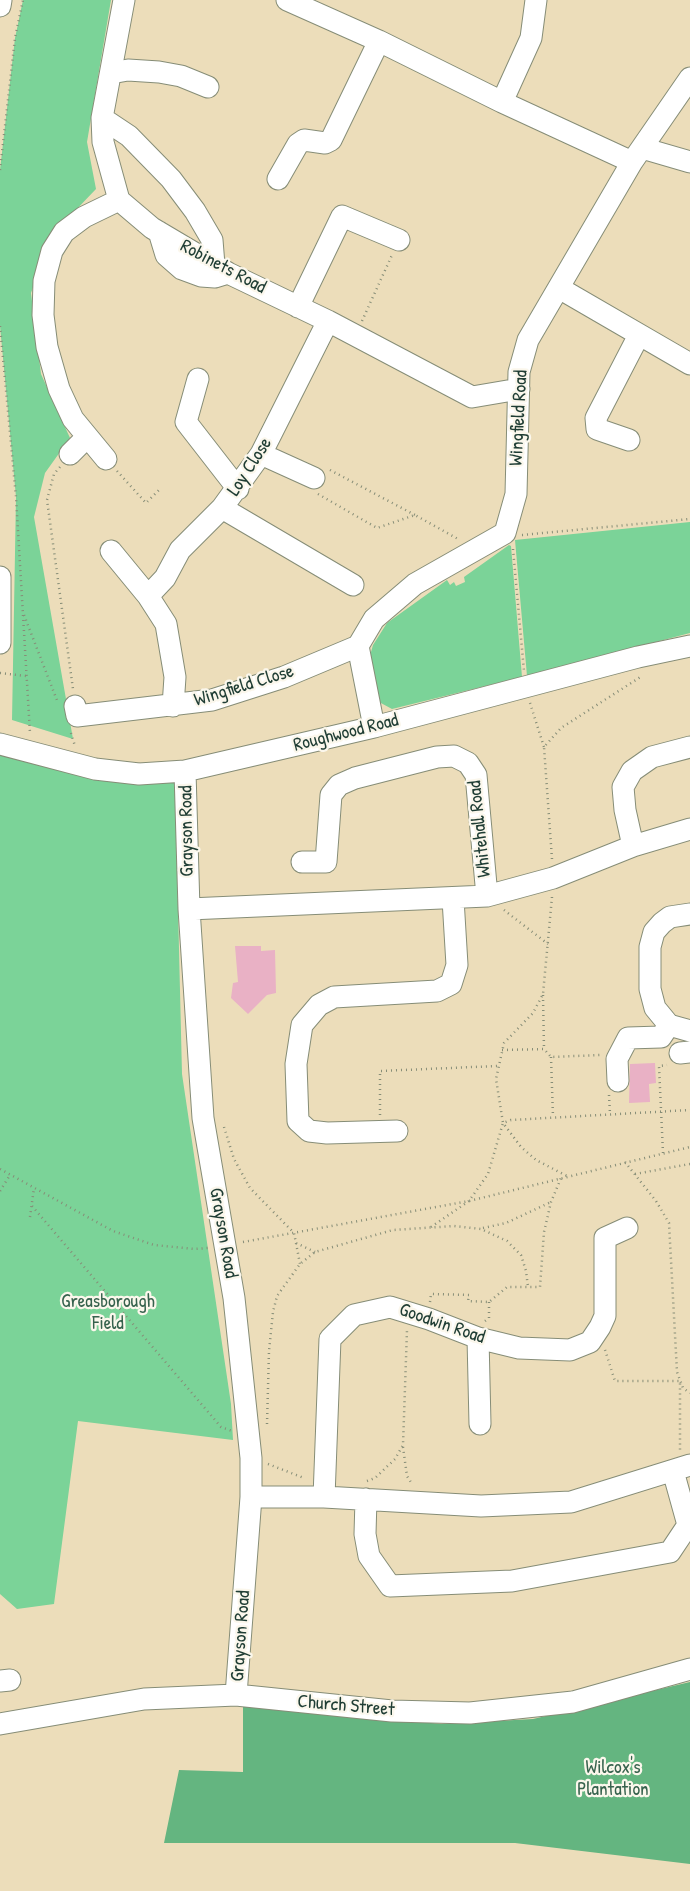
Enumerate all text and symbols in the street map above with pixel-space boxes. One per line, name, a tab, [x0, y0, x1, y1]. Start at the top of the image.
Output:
street label: Robinets Road	[176, 235, 270, 299]
street label: Wingfield Road	[505, 369, 533, 467]
street label: Loy Close	[223, 433, 277, 501]
street label: Wingfield Close	[191, 660, 297, 712]
street label: Roughwood Road	[291, 709, 401, 757]
street label: Whitehall Road	[464, 779, 496, 879]
street label: Grayson Road	[175, 785, 199, 877]
street label: Grayson Road	[204, 1186, 242, 1280]
park label: Greasborough Field	[61, 1291, 155, 1335]
street label: Goodwin Road	[396, 1299, 488, 1349]
street label: Grayson Road	[226, 1590, 256, 1682]
street label: Church Street	[297, 1690, 395, 1722]
park label: Wilcox's Plantation	[577, 1757, 649, 1801]

